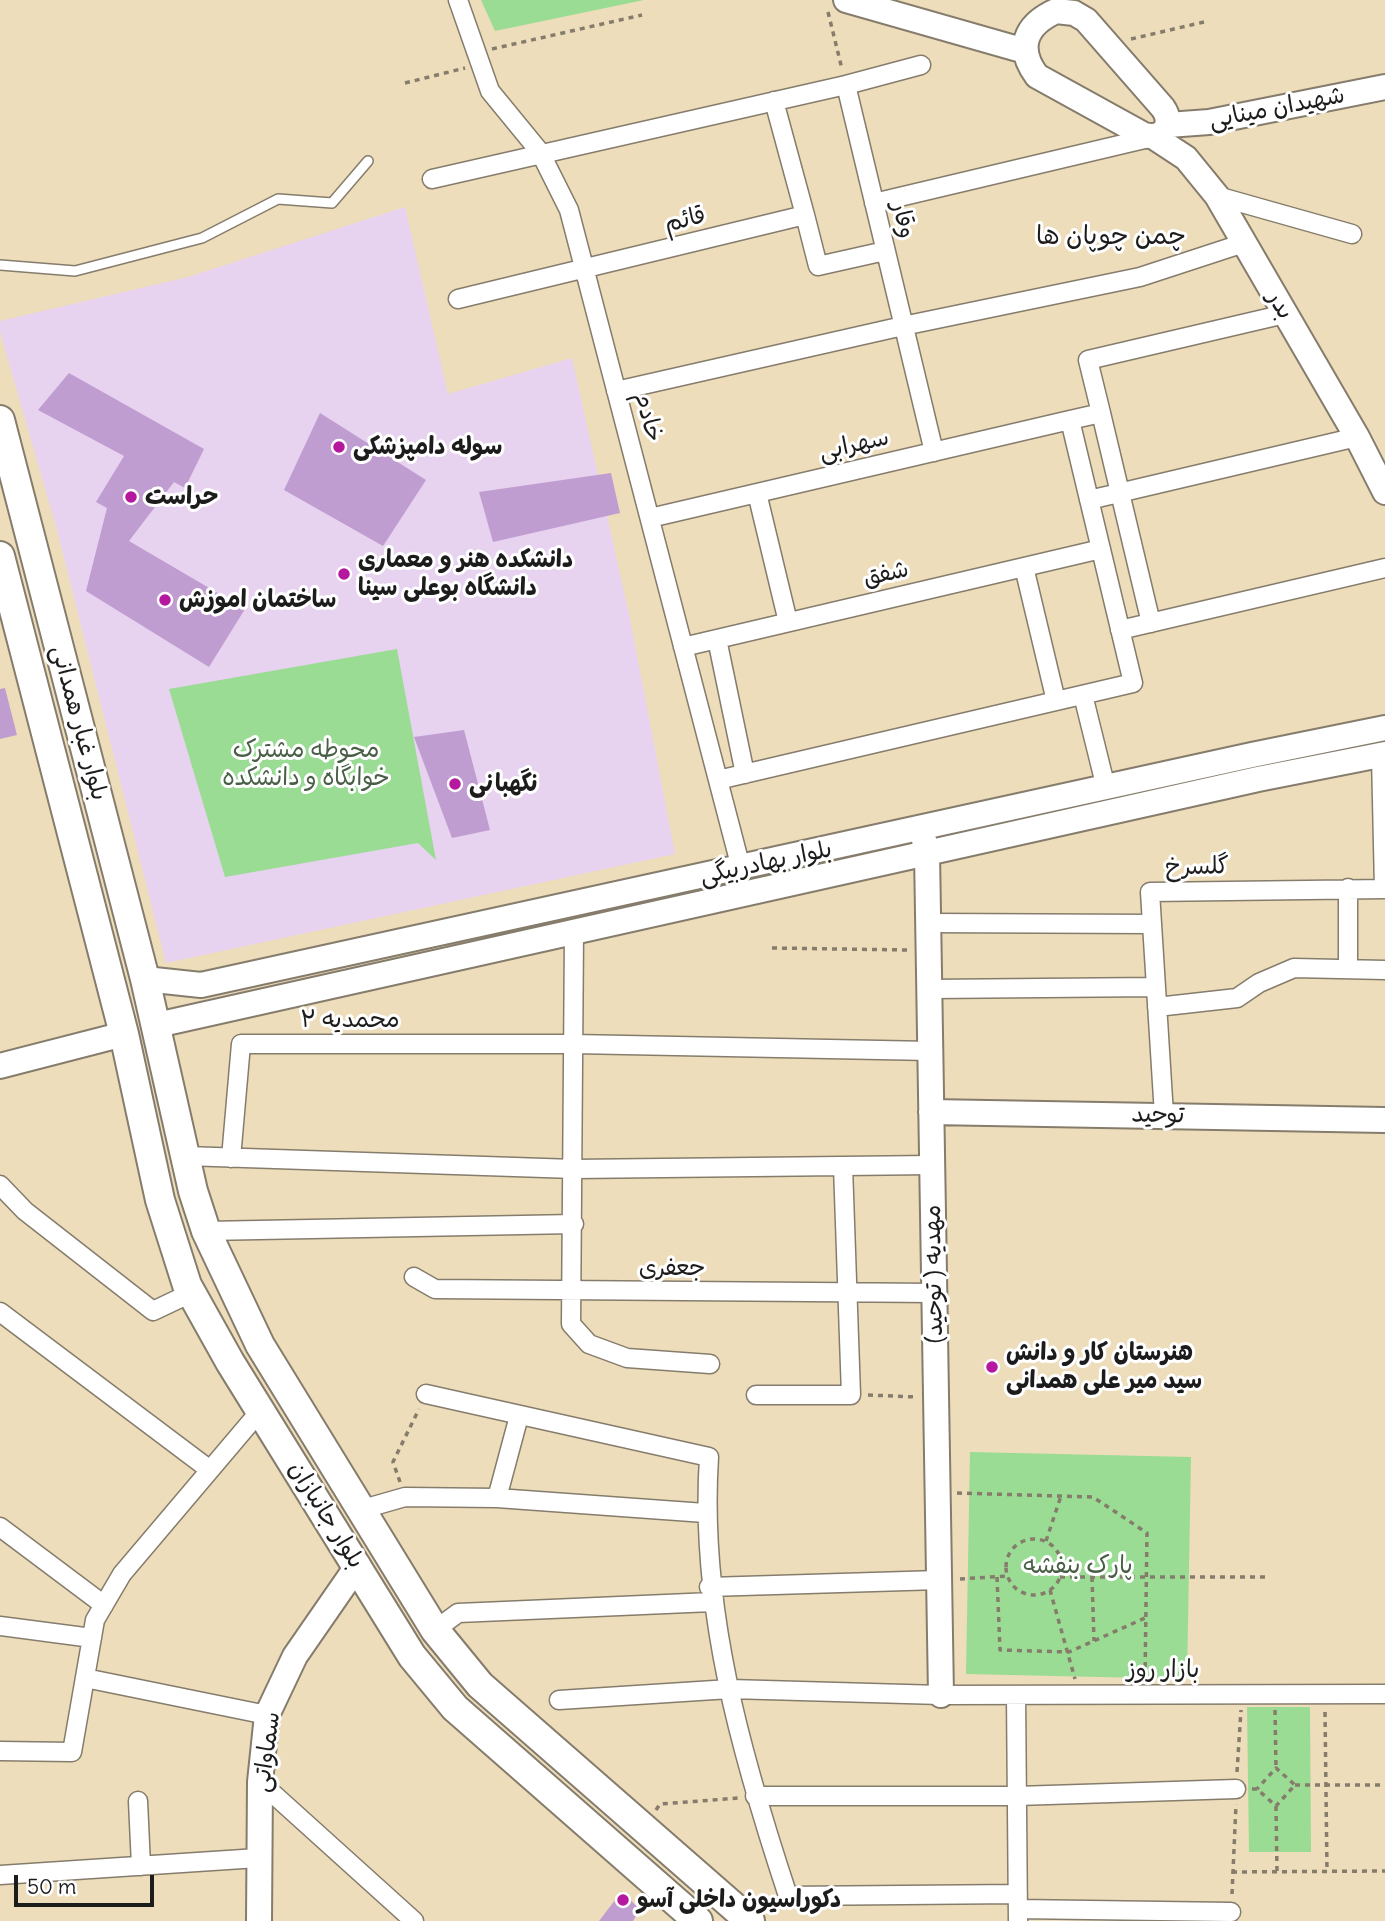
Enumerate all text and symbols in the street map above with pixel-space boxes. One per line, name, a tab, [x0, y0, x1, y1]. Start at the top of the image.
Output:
street label: شهیدان مینایی	[1207, 81, 1347, 135]
street label: وقار	[885, 199, 921, 241]
street label: قائم	[661, 201, 709, 239]
district label: چمن چوپان ها	[1036, 221, 1186, 253]
street label: بدر	[1260, 286, 1300, 324]
street label: خادم	[628, 389, 668, 445]
street label: سهرابی	[816, 423, 892, 467]
place label: سوله دامپزشکی	[353, 433, 502, 461]
marker: سوله دامپزشکی	[331, 439, 347, 455]
place label: حراست	[145, 483, 218, 511]
marker: حراست	[123, 489, 139, 505]
place label: دانشکده هنر و معماری دانشگاه بوعلی سینا	[358, 546, 573, 602]
street label: شفق	[861, 555, 911, 593]
marker: دانشکده هنر و معماری دانشگاه بوعلی سینا	[336, 566, 352, 582]
place label: ساختمان اموزش	[179, 586, 336, 614]
marker: ساختمان اموزش	[157, 592, 173, 608]
street label: بلوار غبار همدانی	[44, 642, 114, 804]
park label: محوطه مشترک خوابگاه و دانشکده	[222, 736, 390, 792]
place label: نگهبانی	[469, 770, 537, 798]
marker: نگهبانی	[447, 776, 463, 792]
street label: بلوار بهادربیگی	[697, 835, 835, 891]
street label: گلسرخ	[1165, 852, 1229, 882]
street label: محمدیه ۲	[300, 1006, 400, 1034]
street label: توحید	[1131, 1100, 1185, 1130]
street label: مهدیه ( توحید)	[918, 1204, 950, 1344]
street label: جعفری	[639, 1254, 705, 1282]
place label: هنرستان کار و دانش سید میر علی همدانی	[1006, 1339, 1202, 1395]
marker: هنرستان کار و دانش سید میر علی همدانی	[984, 1359, 1000, 1375]
street label: بلوار جانبازان	[282, 1456, 370, 1574]
park label: پارک بنفشه	[1023, 1552, 1133, 1580]
street label: بازار روز	[1127, 1656, 1199, 1684]
street label: سماواتی	[247, 1710, 287, 1794]
scale bar	[18, 1862, 158, 1906]
text: 50 m	[27, 1873, 76, 1900]
place label: دکوراسیون داخلی آسو	[637, 1886, 841, 1914]
marker: دکوراسیون داخلی آسو	[615, 1892, 631, 1908]

